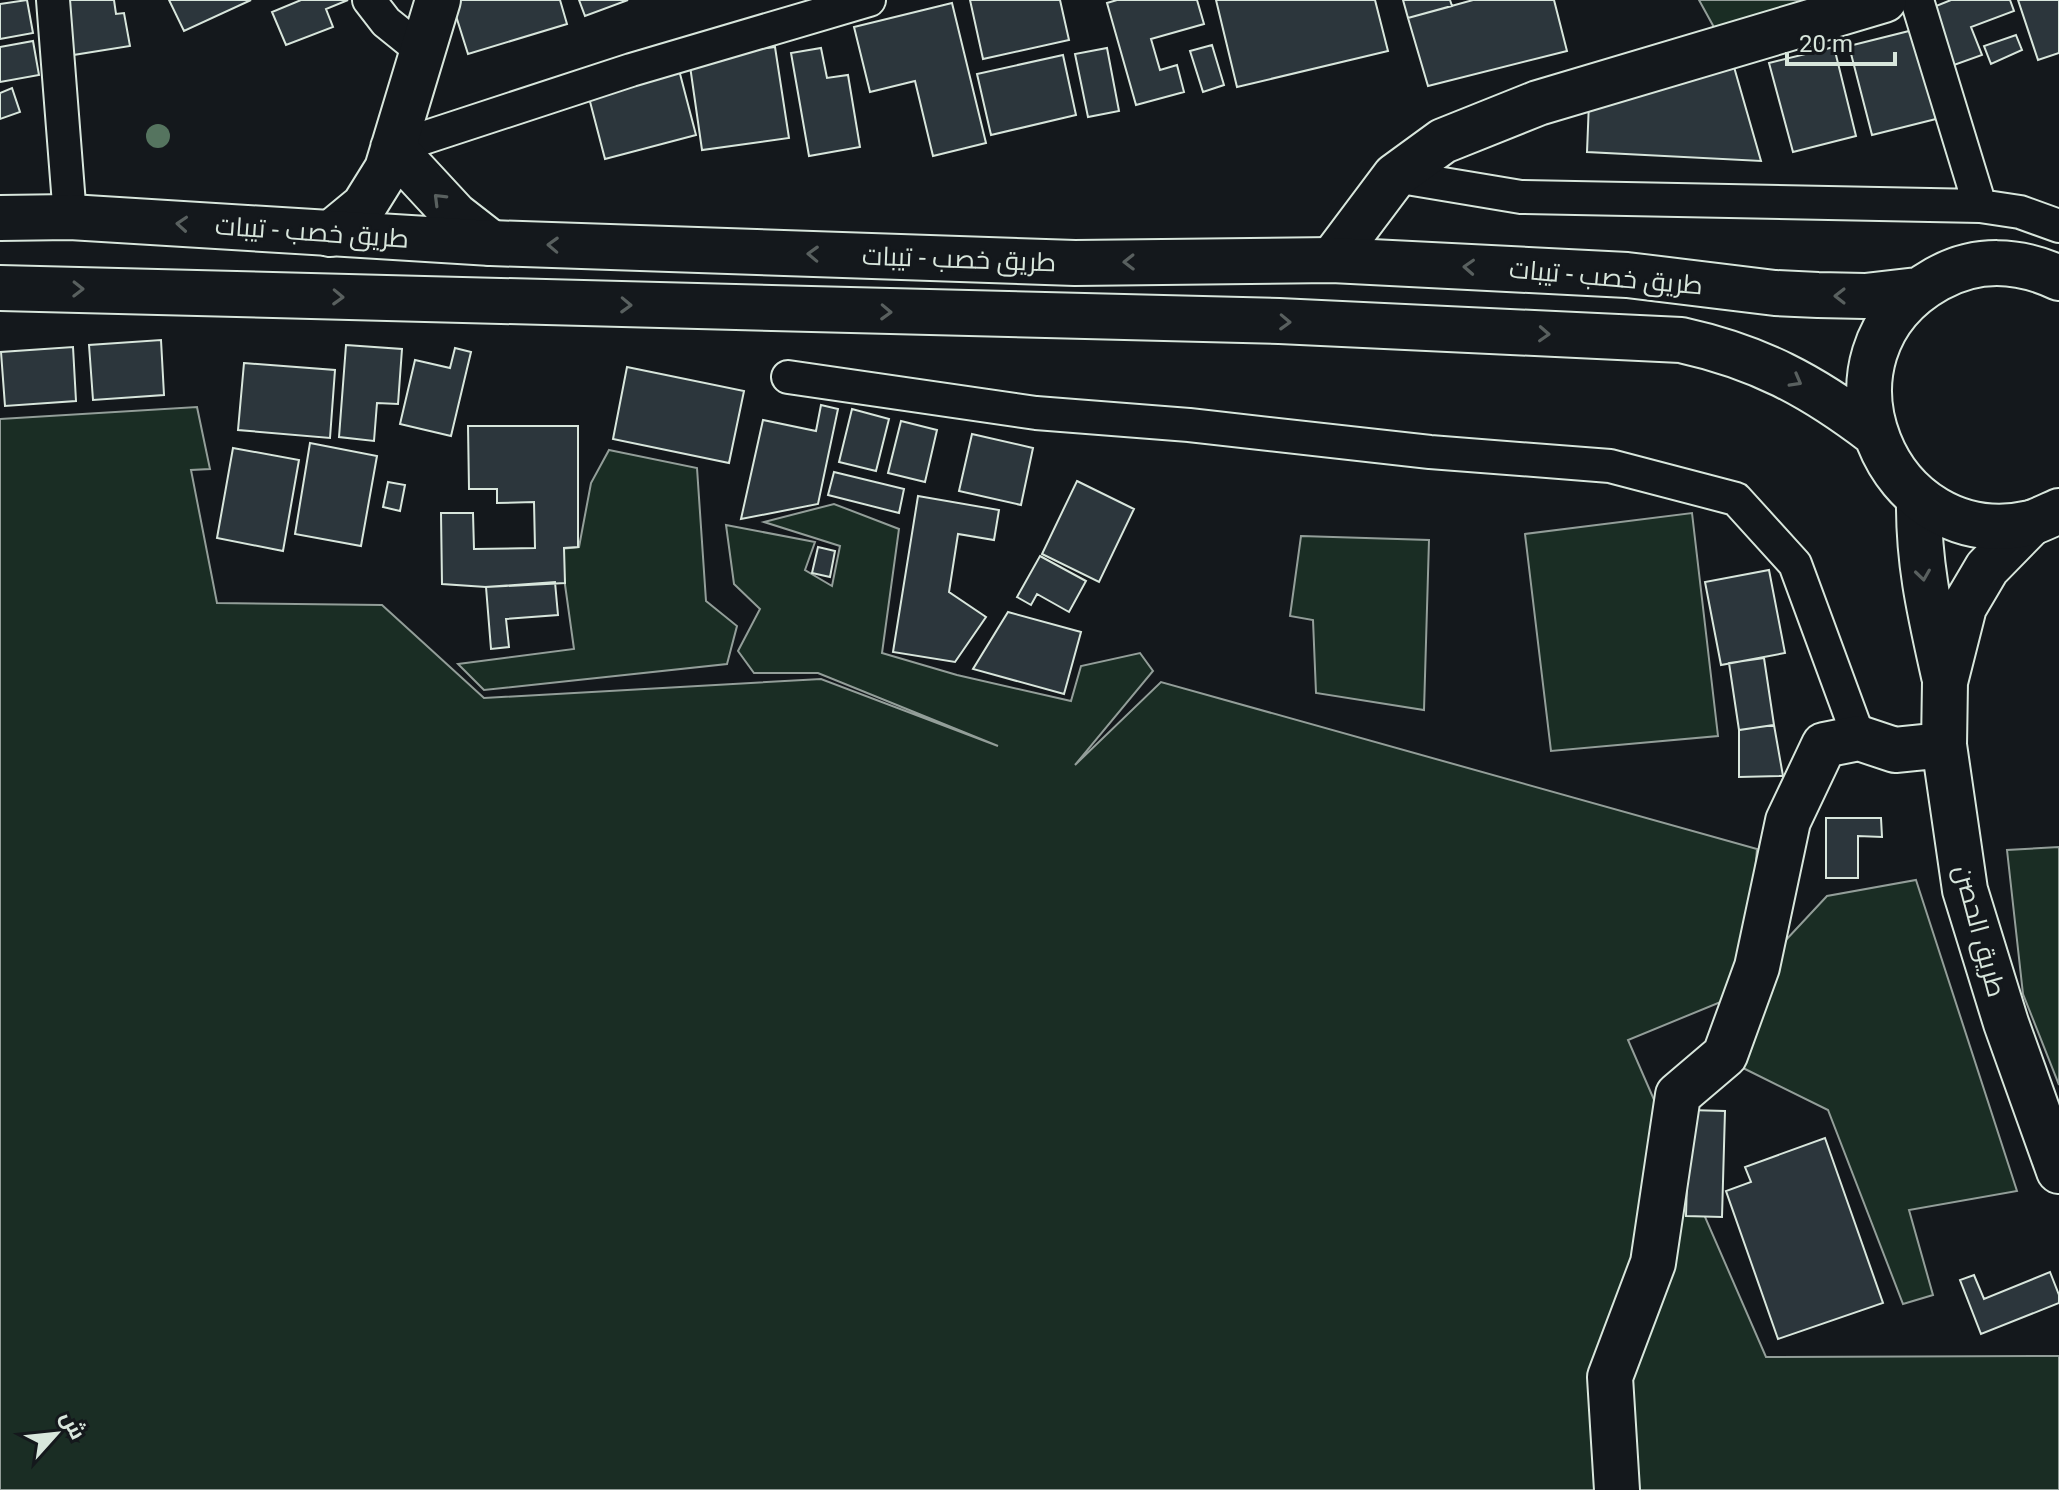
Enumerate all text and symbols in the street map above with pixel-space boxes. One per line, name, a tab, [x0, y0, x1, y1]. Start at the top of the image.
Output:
scale bar	[1787, 16, 1895, 66]
text: 20 m	[1799, 30, 1853, 58]
one-way arrow	[434, 194, 448, 208]
street label: طريق خصب - تيبات	[214, 210, 410, 255]
one-way arrow	[175, 216, 188, 233]
one-way arrow	[546, 237, 559, 254]
street label: طريق خصب - تيبات	[861, 241, 1057, 278]
one-way arrow	[806, 245, 819, 262]
one-way arrow	[1122, 253, 1135, 270]
street label: طريق خصب - تيبات	[1508, 254, 1704, 301]
one-way arrow	[1462, 258, 1475, 275]
one-way arrow	[72, 280, 85, 297]
one-way arrow	[1833, 287, 1846, 304]
one-way arrow	[332, 288, 345, 305]
one-way arrow	[620, 296, 633, 313]
one-way arrow	[880, 303, 893, 320]
one-way arrow	[1279, 313, 1292, 330]
one-way arrow	[1538, 325, 1551, 342]
one-way arrow	[1788, 372, 1803, 387]
one-way arrow	[1914, 568, 1931, 582]
street label: طريق الحصن	[1947, 862, 2012, 1000]
north arrow	[16, 1394, 96, 1474]
text: ش	[55, 1407, 91, 1444]

